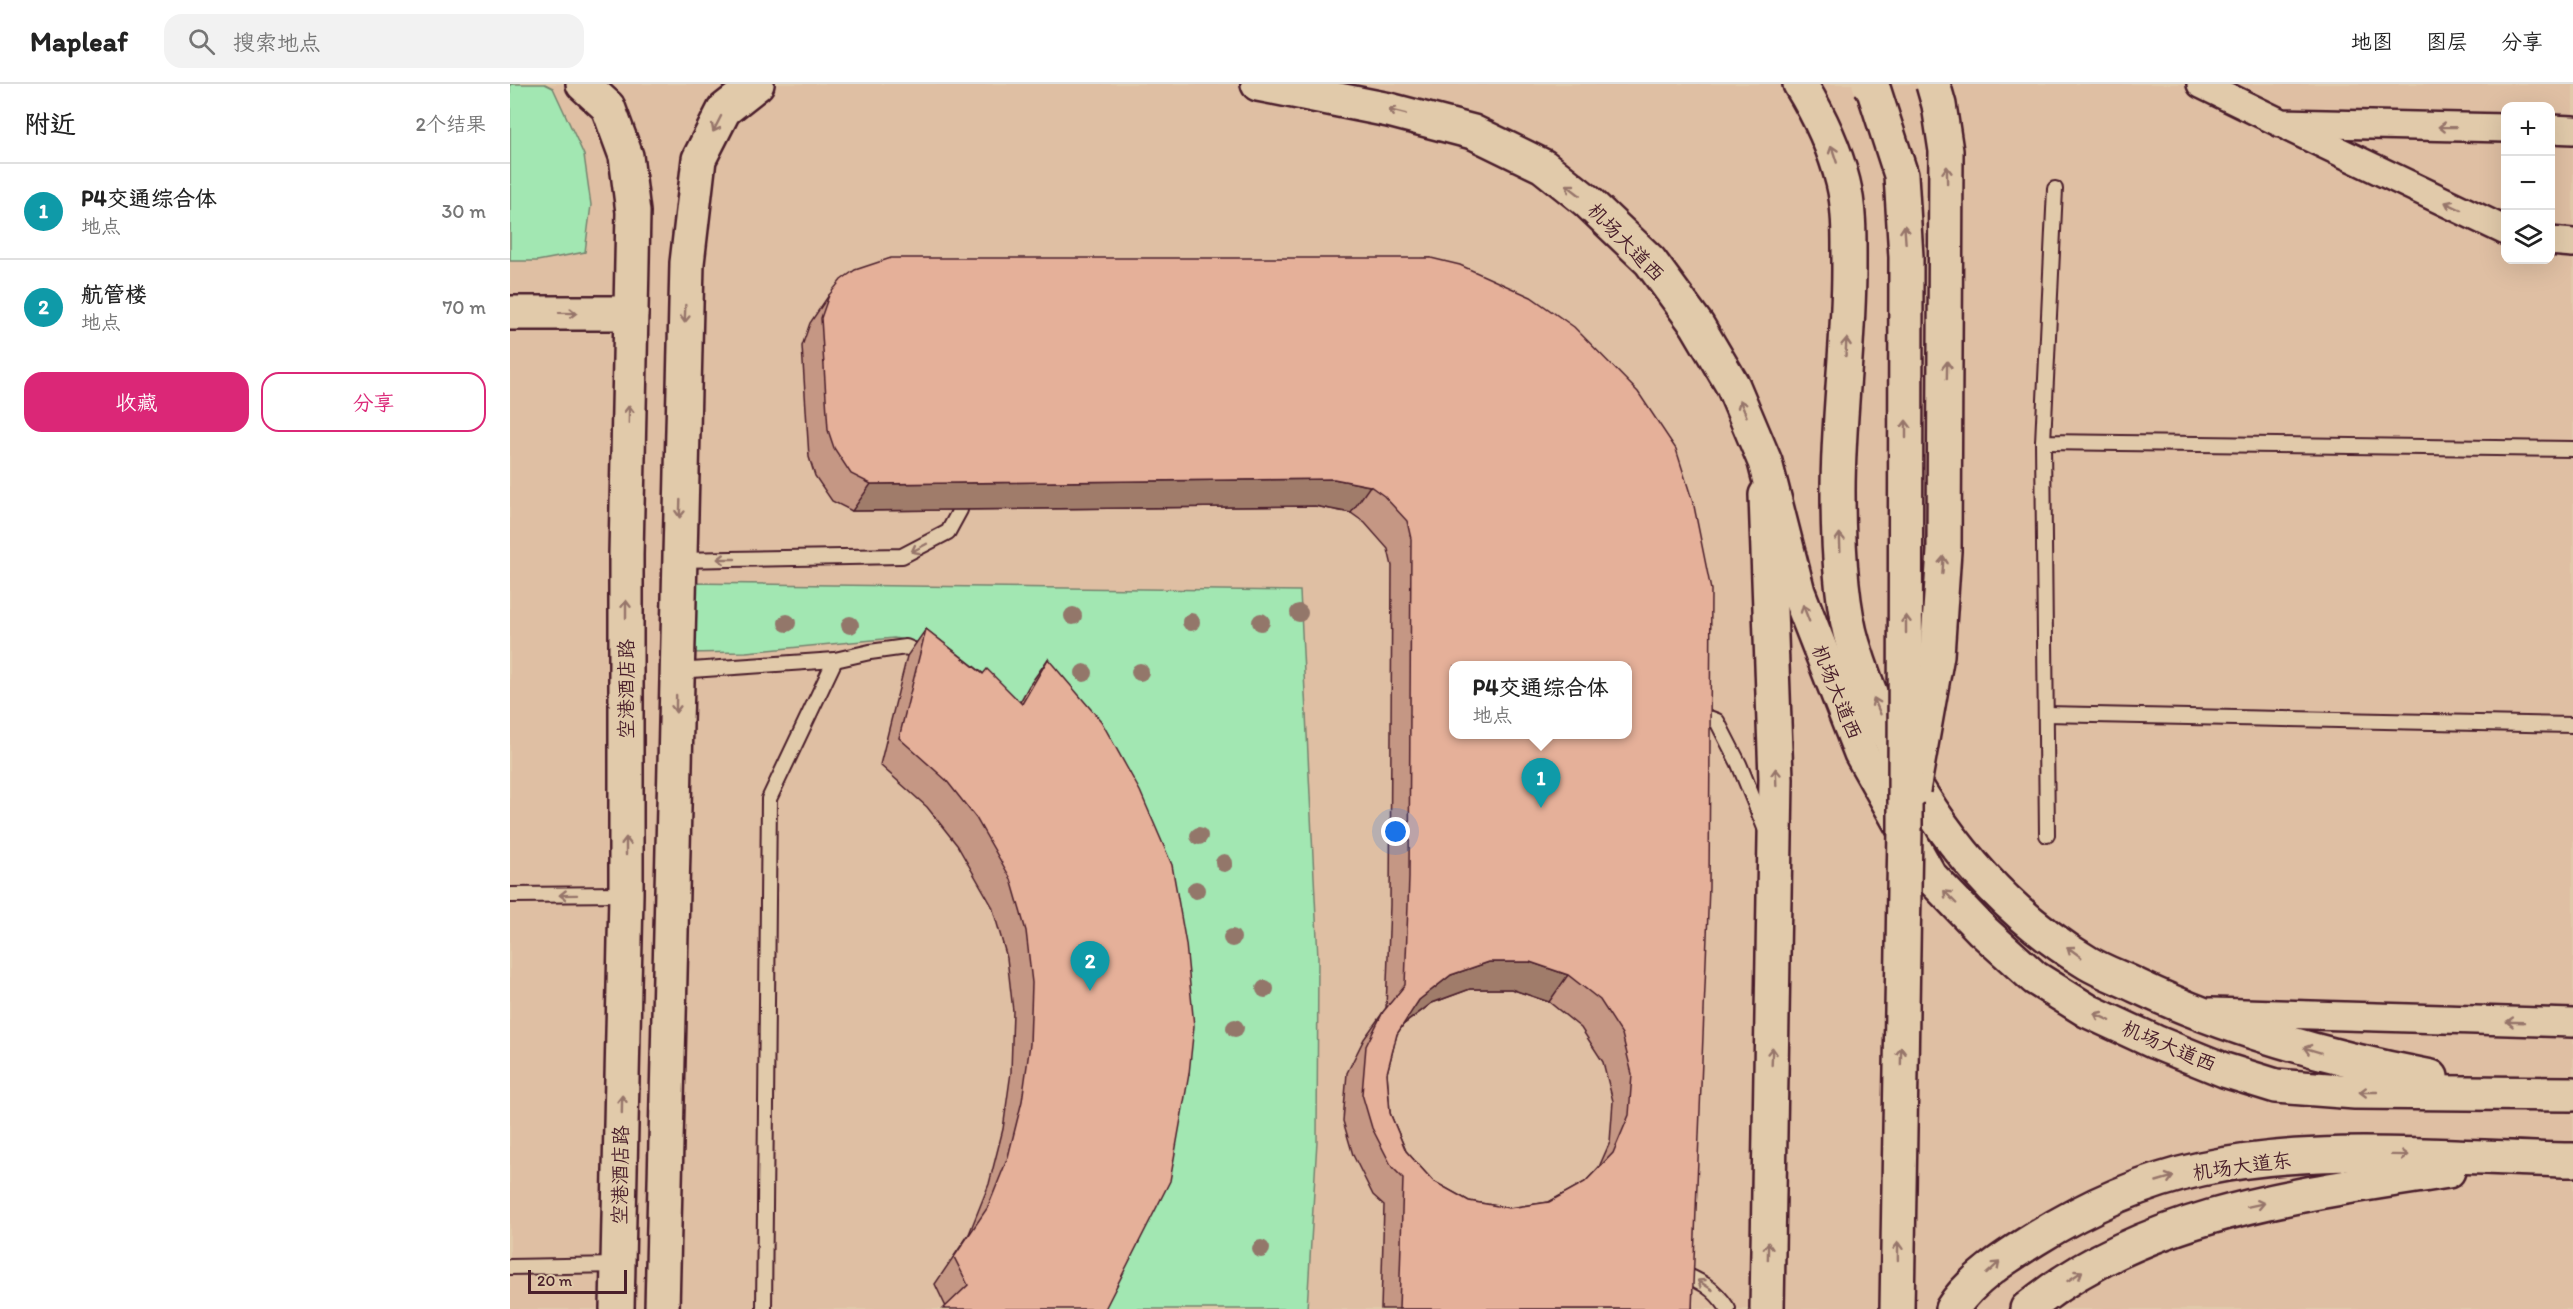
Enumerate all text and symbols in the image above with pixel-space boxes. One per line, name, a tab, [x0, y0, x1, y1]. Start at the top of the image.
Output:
search box	[164, 14, 584, 68]
text: Mapleaf	[30, 24, 128, 58]
icon: search	[185, 25, 218, 58]
text: 搜索地点	[233, 29, 321, 56]
text: 地图	[2351, 29, 2393, 54]
text: 图层	[2426, 29, 2468, 54]
text: 分享	[2501, 29, 2543, 54]
map controls	[2501, 102, 2555, 264]
button: +	[2501, 102, 2555, 156]
one-way arrow	[1388, 106, 1407, 118]
text: 附近	[24, 108, 76, 140]
text: 2个结果	[415, 112, 486, 136]
one-way arrow	[710, 115, 722, 133]
one-way arrow	[2438, 121, 2458, 133]
one-way arrow	[1828, 145, 1839, 164]
button: −	[2501, 156, 2555, 210]
one-way arrow	[1941, 165, 1953, 185]
one-way arrow	[1566, 184, 1582, 197]
text: P4交通综合体	[81, 185, 217, 212]
street label: 机场大道西	[1583, 198, 1669, 286]
text: 1	[39, 199, 48, 223]
text: 30 m	[441, 199, 486, 223]
one-way arrow	[2444, 199, 2462, 211]
button: layers	[2501, 210, 2555, 264]
text: 地点	[81, 214, 121, 238]
one-way arrow	[1899, 225, 1910, 245]
text: 航管楼	[81, 281, 147, 308]
text: 2	[38, 295, 49, 319]
text: 70 m	[442, 295, 486, 319]
one-way arrow	[680, 304, 691, 324]
one-way arrow	[558, 307, 578, 318]
text: 地点	[81, 310, 121, 334]
one-way arrow	[1840, 338, 1851, 358]
one-way arrow	[1941, 360, 1952, 380]
button: 收藏	[24, 372, 249, 432]
button: 分享	[261, 372, 486, 432]
one-way arrow	[1737, 400, 1748, 418]
one-way arrow	[623, 404, 635, 424]
one-way arrow	[1900, 420, 1912, 440]
one-way arrow	[674, 499, 685, 519]
one-way arrow	[1834, 533, 1846, 553]
one-way arrow	[910, 543, 928, 554]
one-way arrow	[716, 553, 736, 565]
one-way arrow	[1938, 555, 1949, 575]
one-way arrow	[620, 599, 632, 619]
one-way arrow	[1800, 604, 1811, 623]
one-way arrow	[1900, 615, 1912, 635]
street label: 空港酒店路	[614, 638, 638, 739]
street label: 机场大道西	[1807, 641, 1867, 743]
popup	[1449, 661, 1632, 739]
text: P4交通综合体	[1473, 674, 1608, 701]
one-way arrow	[670, 694, 682, 714]
one-way arrow	[1871, 697, 1882, 715]
text: 地点	[1473, 703, 1513, 727]
pin: 1	[1522, 758, 1560, 808]
one-way arrow	[1770, 767, 1782, 787]
your location	[1381, 817, 1410, 846]
one-way arrow	[620, 836, 632, 856]
one-way arrow	[558, 889, 578, 900]
one-way arrow	[1943, 890, 1958, 905]
pin: 2	[1070, 942, 1110, 991]
one-way arrow	[2067, 946, 2083, 959]
one-way arrow	[2094, 1011, 2112, 1023]
street label: 机场大道西	[2118, 1015, 2220, 1077]
one-way arrow	[2505, 1017, 2525, 1028]
one-way arrow	[2303, 1043, 2322, 1054]
one-way arrow	[1766, 1046, 1777, 1066]
one-way arrow	[1896, 1046, 1907, 1066]
one-way arrow	[2358, 1086, 2378, 1098]
one-way arrow	[616, 1094, 627, 1114]
street label: 空港酒店路	[607, 1124, 633, 1225]
street label: 机场大道东	[2191, 1147, 2293, 1185]
one-way arrow	[2389, 1149, 2409, 1161]
one-way arrow	[2155, 1173, 2174, 1184]
one-way arrow	[2246, 1199, 2265, 1210]
one-way arrow	[1762, 1241, 1774, 1261]
one-way arrow	[1892, 1241, 1904, 1261]
one-way arrow	[1985, 1261, 2000, 1275]
scale bar	[528, 1267, 627, 1294]
one-way arrow	[2066, 1269, 2083, 1281]
text: 20 m	[537, 1271, 572, 1290]
one-way arrow	[1697, 1278, 1714, 1291]

